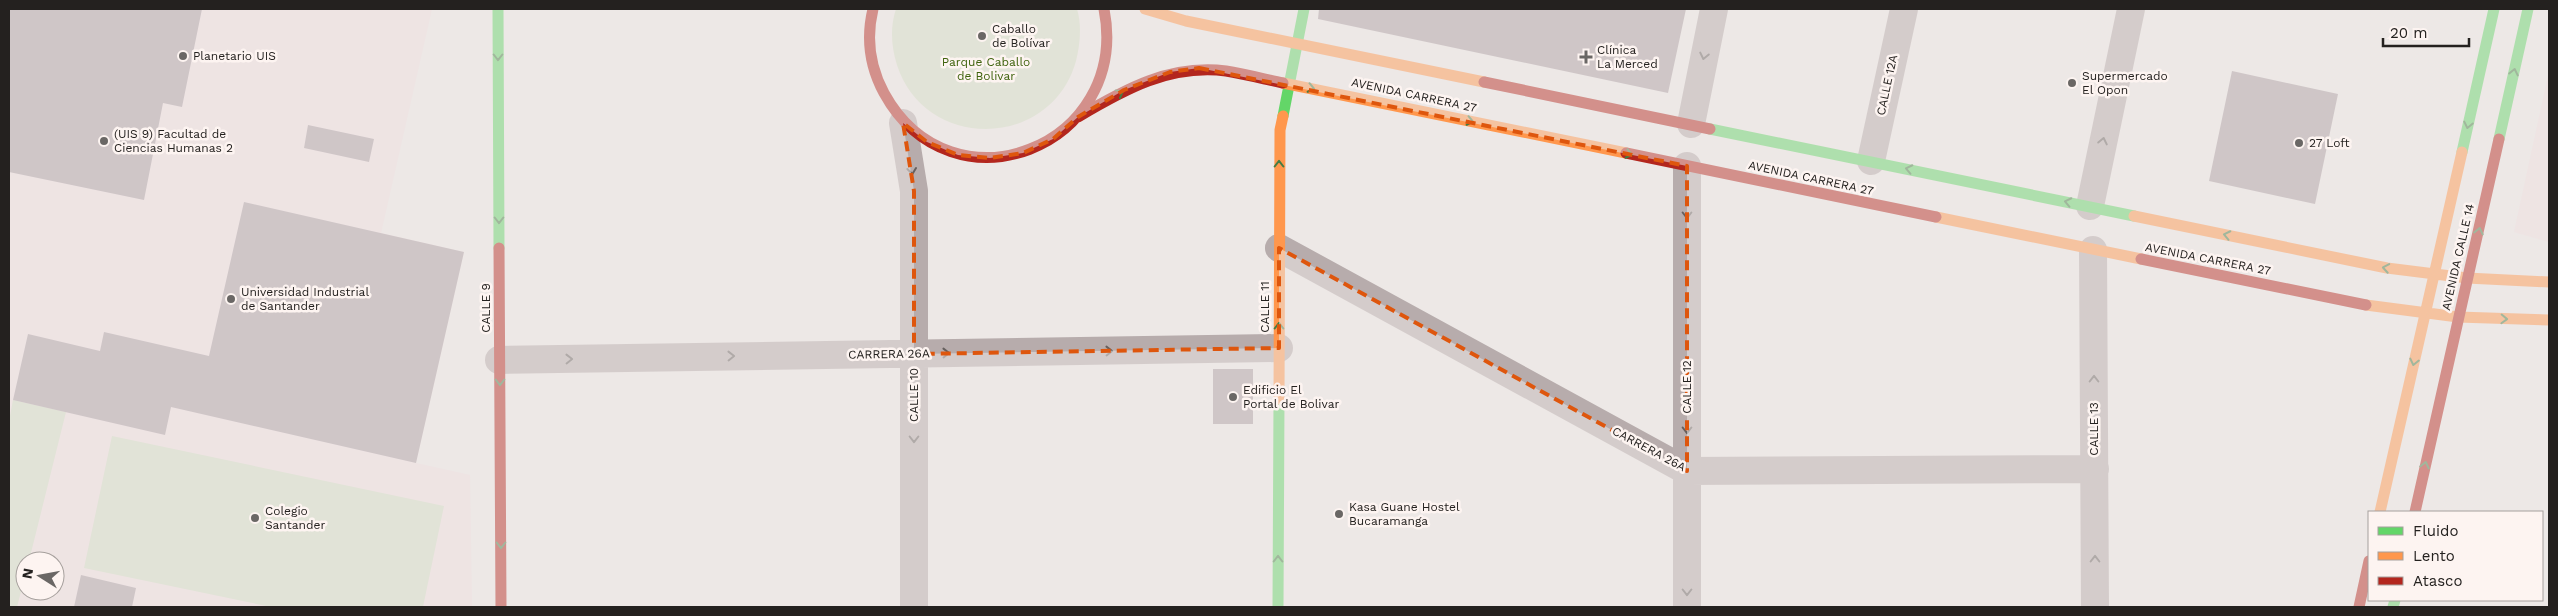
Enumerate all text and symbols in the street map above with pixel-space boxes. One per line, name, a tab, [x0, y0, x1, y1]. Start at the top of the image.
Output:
scale bar	[2383, 15, 2469, 47]
place label: Caballo de Bolívar	[992, 22, 1050, 50]
text: 20 m	[2390, 24, 2428, 42]
marker: Caballo de Bolívar	[976, 30, 988, 42]
place label: Clínica La Merced	[1597, 43, 1658, 71]
place label: Planetario UIS	[193, 49, 276, 63]
marker: Planetario UIS	[177, 50, 189, 62]
marker: Clínica La Merced	[1579, 50, 1593, 64]
one-way arrow	[1700, 52, 1710, 61]
street label: CALLE 12A	[1874, 53, 1900, 117]
one-way arrow	[493, 54, 503, 62]
park label: Parque Caballo de Bolivar	[942, 55, 1030, 83]
one-way arrow	[2508, 68, 2519, 77]
place label: Supermercado El Opon	[2082, 69, 2168, 97]
street label: AVENIDA CARRERA 27	[1350, 75, 1478, 115]
marker: Supermercado El Opon	[2066, 77, 2078, 89]
one-way arrow	[1307, 82, 1316, 93]
one-way arrow	[1115, 89, 1124, 99]
one-way arrow	[1466, 115, 1475, 126]
one-way arrow	[2463, 120, 2474, 129]
place label: (UIS 9) Facultad de Ciencias Humanas 2	[114, 127, 233, 155]
marker: (UIS 9) Facultad de Ciencias Humanas 2	[98, 135, 110, 147]
place label: 27 Loft	[2309, 136, 2349, 150]
one-way arrow	[2098, 137, 2108, 146]
marker: 27 Loft	[2293, 137, 2305, 149]
one-way arrow	[1625, 148, 1634, 159]
street label: AVENIDA CARRERA 27	[1747, 158, 1875, 198]
one-way arrow	[1274, 159, 1285, 167]
one-way arrow	[1904, 164, 1913, 175]
one-way arrow	[906, 167, 917, 175]
one-way arrow	[2063, 197, 2072, 208]
street label: AVENIDA CALLE 14	[2439, 202, 2477, 312]
one-way arrow	[1682, 212, 1692, 219]
one-way arrow	[494, 216, 504, 224]
one-way arrow	[2473, 226, 2484, 235]
one-way arrow	[2222, 230, 2231, 241]
street label: AVENIDA CARRERA 27	[2144, 240, 2272, 278]
one-way arrow	[2382, 263, 2390, 273]
street label: CALLE 11	[1258, 281, 1272, 333]
street label: CALLE 9	[479, 283, 493, 333]
place label: Universidad Industrial de Santander	[241, 285, 369, 313]
marker: Universidad Industrial de Santander	[225, 293, 237, 305]
one-way arrow	[2500, 313, 2508, 324]
one-way arrow	[1274, 322, 1284, 330]
one-way arrow	[1105, 345, 1113, 356]
street label: CARRERA 26A	[848, 346, 930, 362]
one-way arrow	[942, 348, 950, 358]
one-way arrow	[727, 351, 735, 362]
one-way arrow	[565, 354, 573, 364]
one-way arrow	[2410, 357, 2420, 366]
street label: CALLE 12	[1680, 360, 1694, 414]
street label: CALLE 10	[907, 368, 921, 422]
one-way arrow	[2089, 374, 2099, 382]
one-way arrow	[495, 379, 505, 387]
place label: Edificio El Portal de Bolivar	[1243, 383, 1339, 411]
marker: Edificio El Portal de Bolivar	[1227, 391, 1239, 403]
street label: CALLE 13	[2087, 402, 2101, 456]
street label: CARRERA 26A	[1610, 424, 1688, 474]
one-way arrow	[1682, 426, 1692, 434]
one-way arrow	[909, 435, 919, 443]
one-way arrow	[2419, 460, 2430, 469]
place label: Kasa Guane Hostel Bucaramanga	[1349, 500, 1460, 528]
place label: Colegio Santander	[265, 504, 325, 532]
marker: Kasa Guane Hostel Bucaramanga	[1333, 508, 1345, 520]
legend	[2368, 511, 2543, 601]
marker: Colegio Santander	[249, 512, 261, 524]
text: Fluido	[2413, 522, 2458, 540]
one-way arrow	[495, 541, 506, 549]
text: Lento	[2413, 547, 2455, 565]
north arrow	[15, 551, 65, 601]
one-way arrow	[1273, 554, 1283, 562]
one-way arrow	[2090, 554, 2100, 562]
text: N	[18, 567, 36, 580]
text: Atasco	[2413, 572, 2462, 590]
one-way arrow	[1682, 589, 1692, 597]

